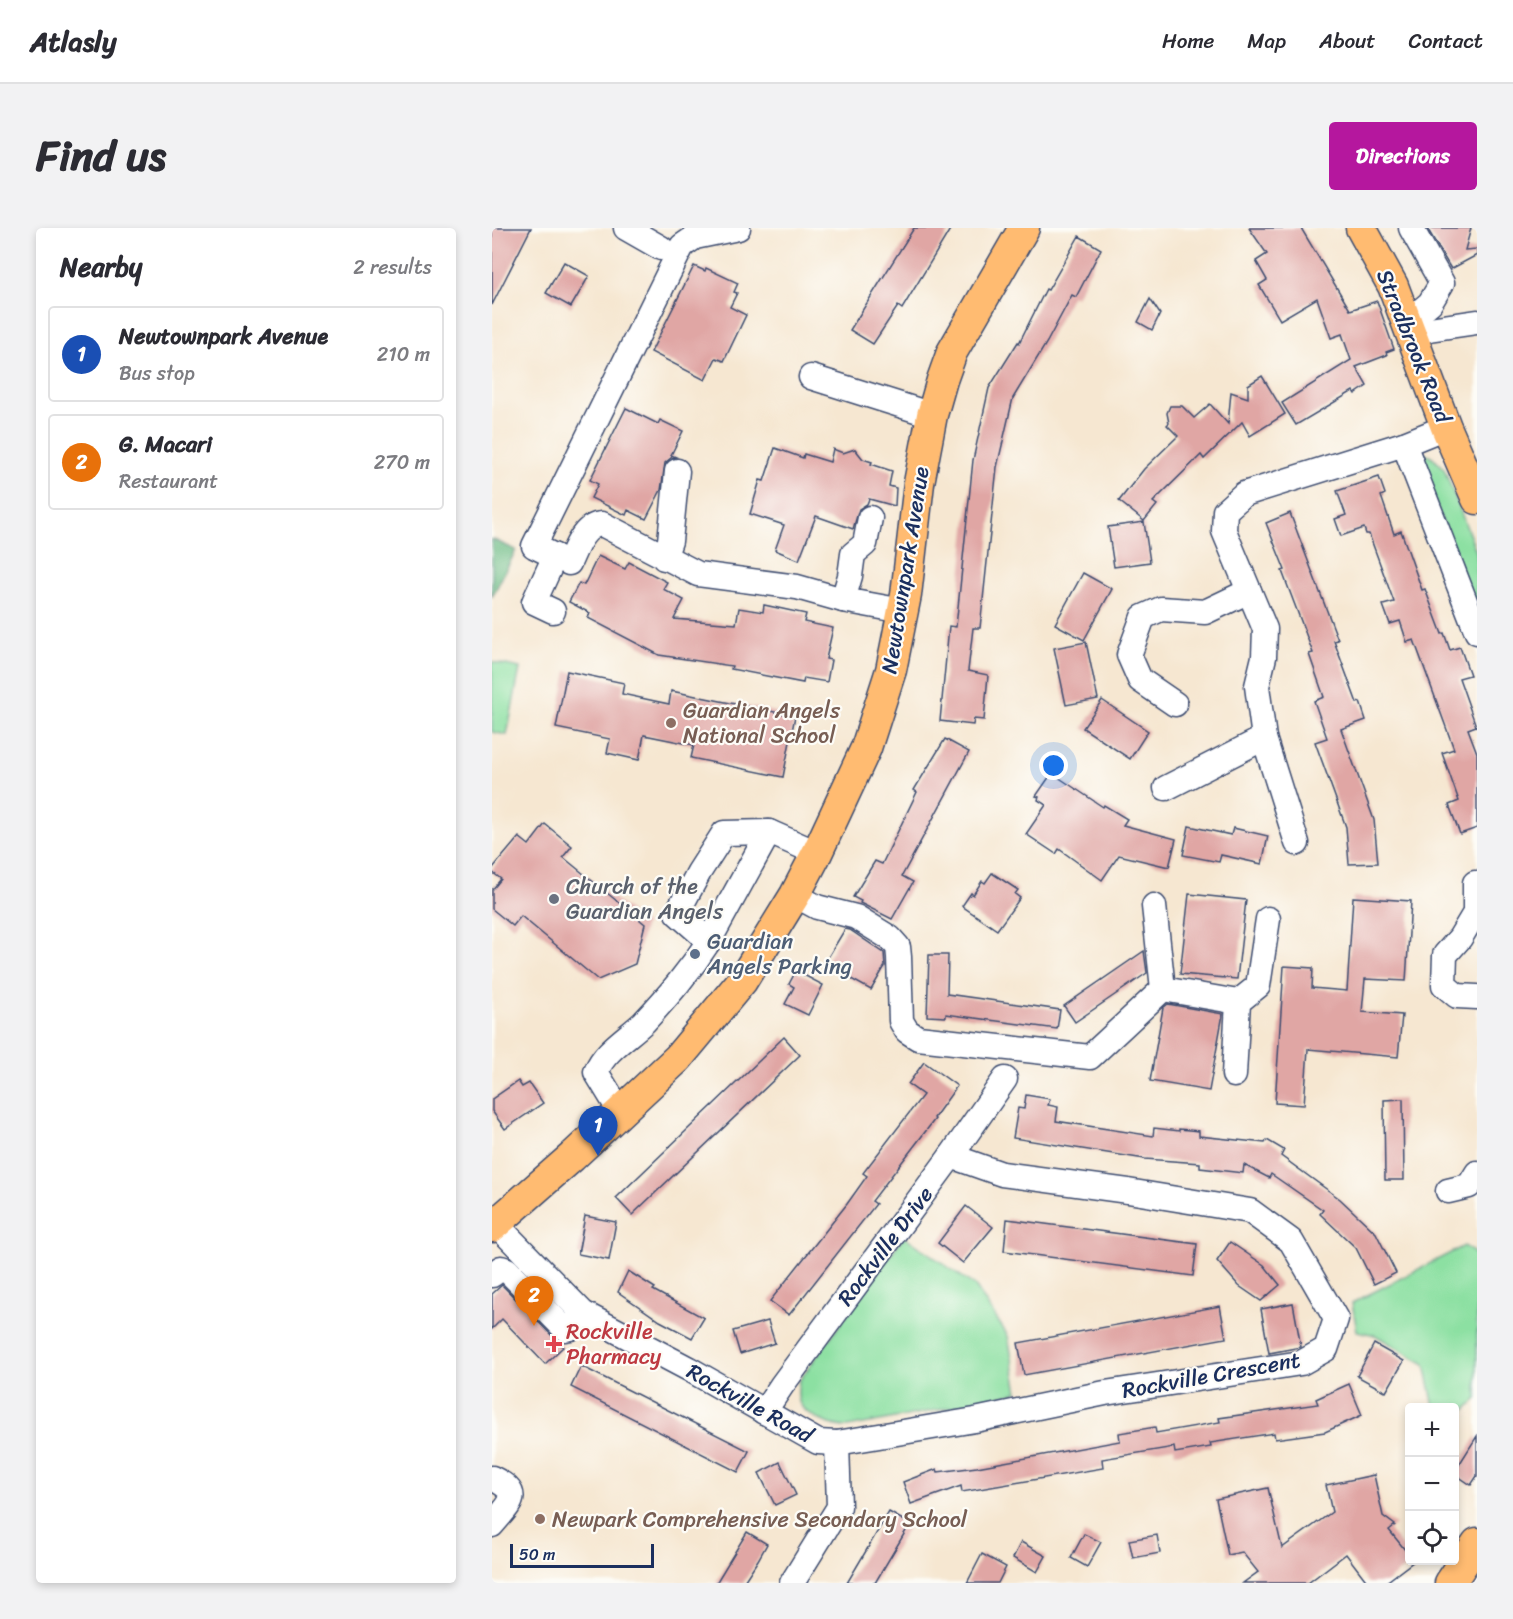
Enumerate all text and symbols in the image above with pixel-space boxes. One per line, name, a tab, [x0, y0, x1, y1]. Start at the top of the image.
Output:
text: Atlasly	[30, 17, 117, 66]
text: Home	[1162, 22, 1214, 60]
text: Map	[1247, 22, 1286, 60]
text: About	[1319, 22, 1376, 60]
text: Contact	[1409, 22, 1483, 60]
text: Find us	[36, 119, 166, 193]
button: Directions	[1329, 122, 1477, 190]
text: Nearby	[60, 244, 142, 290]
text: 2 results	[353, 250, 432, 285]
street label: Stradbrook Road	[1365, 263, 1463, 430]
text: Newtownpark Avenue	[119, 317, 328, 356]
text: 1	[77, 337, 86, 372]
text: 210 m	[377, 337, 430, 372]
text: Bus stop	[119, 356, 195, 391]
text: G. Macari	[119, 425, 212, 464]
text: 2	[76, 445, 87, 480]
text: 270 m	[374, 445, 430, 480]
street label: Newtownpark Avenue	[869, 463, 941, 676]
text: Restaurant	[119, 464, 218, 499]
place label: Guardian Angels National School	[683, 691, 841, 755]
marker: Guardian Angels National School	[664, 716, 678, 730]
your location	[1039, 751, 1068, 780]
place label: Church of the Guardian Angels	[566, 867, 724, 931]
marker: Church of the Guardian Angels	[547, 892, 561, 906]
place label: Guardian Angels Parking	[706, 922, 852, 986]
marker: Guardian Angels Parking	[688, 947, 702, 961]
pin: 1	[578, 1106, 618, 1156]
street label: Rockville Drive	[827, 1177, 943, 1315]
pin: 2	[514, 1276, 554, 1326]
place label: Rockville Pharmacy	[566, 1312, 662, 1376]
marker: Rockville Pharmacy	[547, 1337, 561, 1351]
street label: Rockville Crescent	[1119, 1340, 1304, 1410]
street label: Rockville Road	[680, 1352, 822, 1455]
map controls	[1405, 1403, 1459, 1565]
button: +	[1405, 1403, 1459, 1457]
button: −	[1405, 1457, 1459, 1511]
place label: Newpark Comprehensive Secondary School	[552, 1500, 968, 1539]
button: locate	[1405, 1511, 1459, 1565]
marker: Newpark Comprehensive Secondary School	[533, 1512, 547, 1526]
text: 50 m	[519, 1540, 555, 1569]
scale bar	[510, 1541, 654, 1568]

